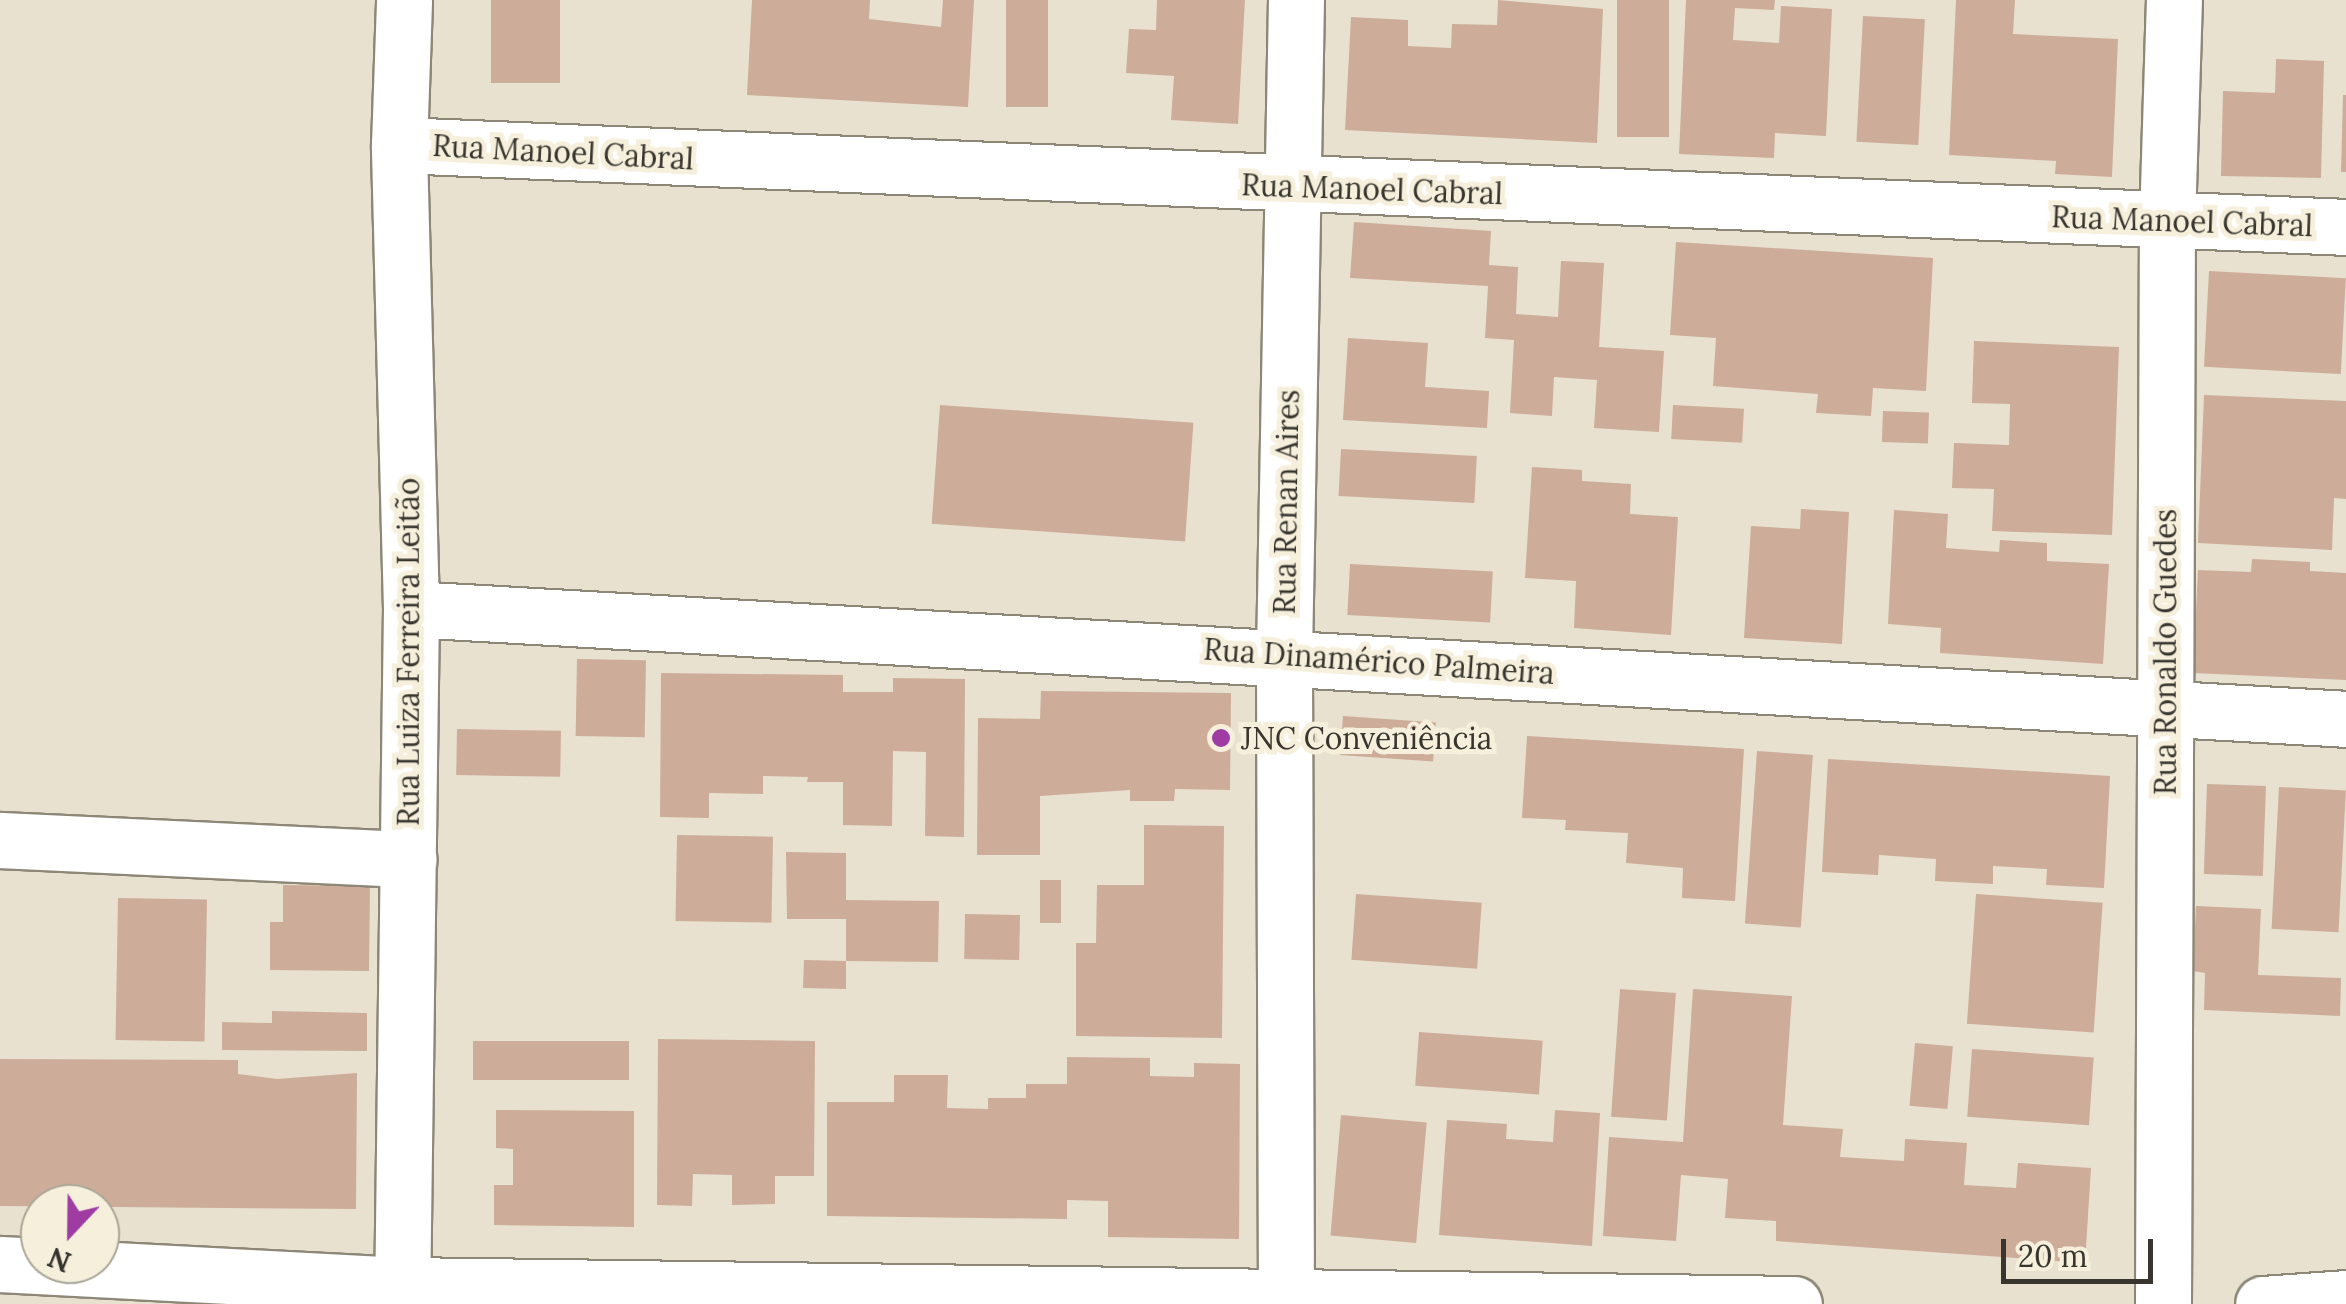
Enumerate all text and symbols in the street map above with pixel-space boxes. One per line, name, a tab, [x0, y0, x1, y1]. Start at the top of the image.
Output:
street label: Rua Manoel Cabral	[431, 127, 695, 177]
street label: Rua Manoel Cabral	[1241, 166, 1503, 212]
street label: Rua Manoel Cabral	[2051, 198, 2313, 244]
street label: Rua Renan Aires	[1266, 389, 1306, 615]
street label: Rua Luiza Ferreira Leitão	[390, 478, 426, 826]
street label: Rua Ronaldo Guedes	[2147, 509, 2183, 795]
street label: Rua Dinamérico Palmeira	[1202, 631, 1556, 691]
place label: JNC Conveniência	[1241, 720, 1492, 756]
marker: JNC Conveniência	[1210, 727, 1232, 749]
north arrow	[20, 1184, 120, 1284]
scale bar	[2006, 1219, 2158, 1281]
text: 20 m	[2018, 1237, 2087, 1275]
text: N	[43, 1239, 76, 1281]

